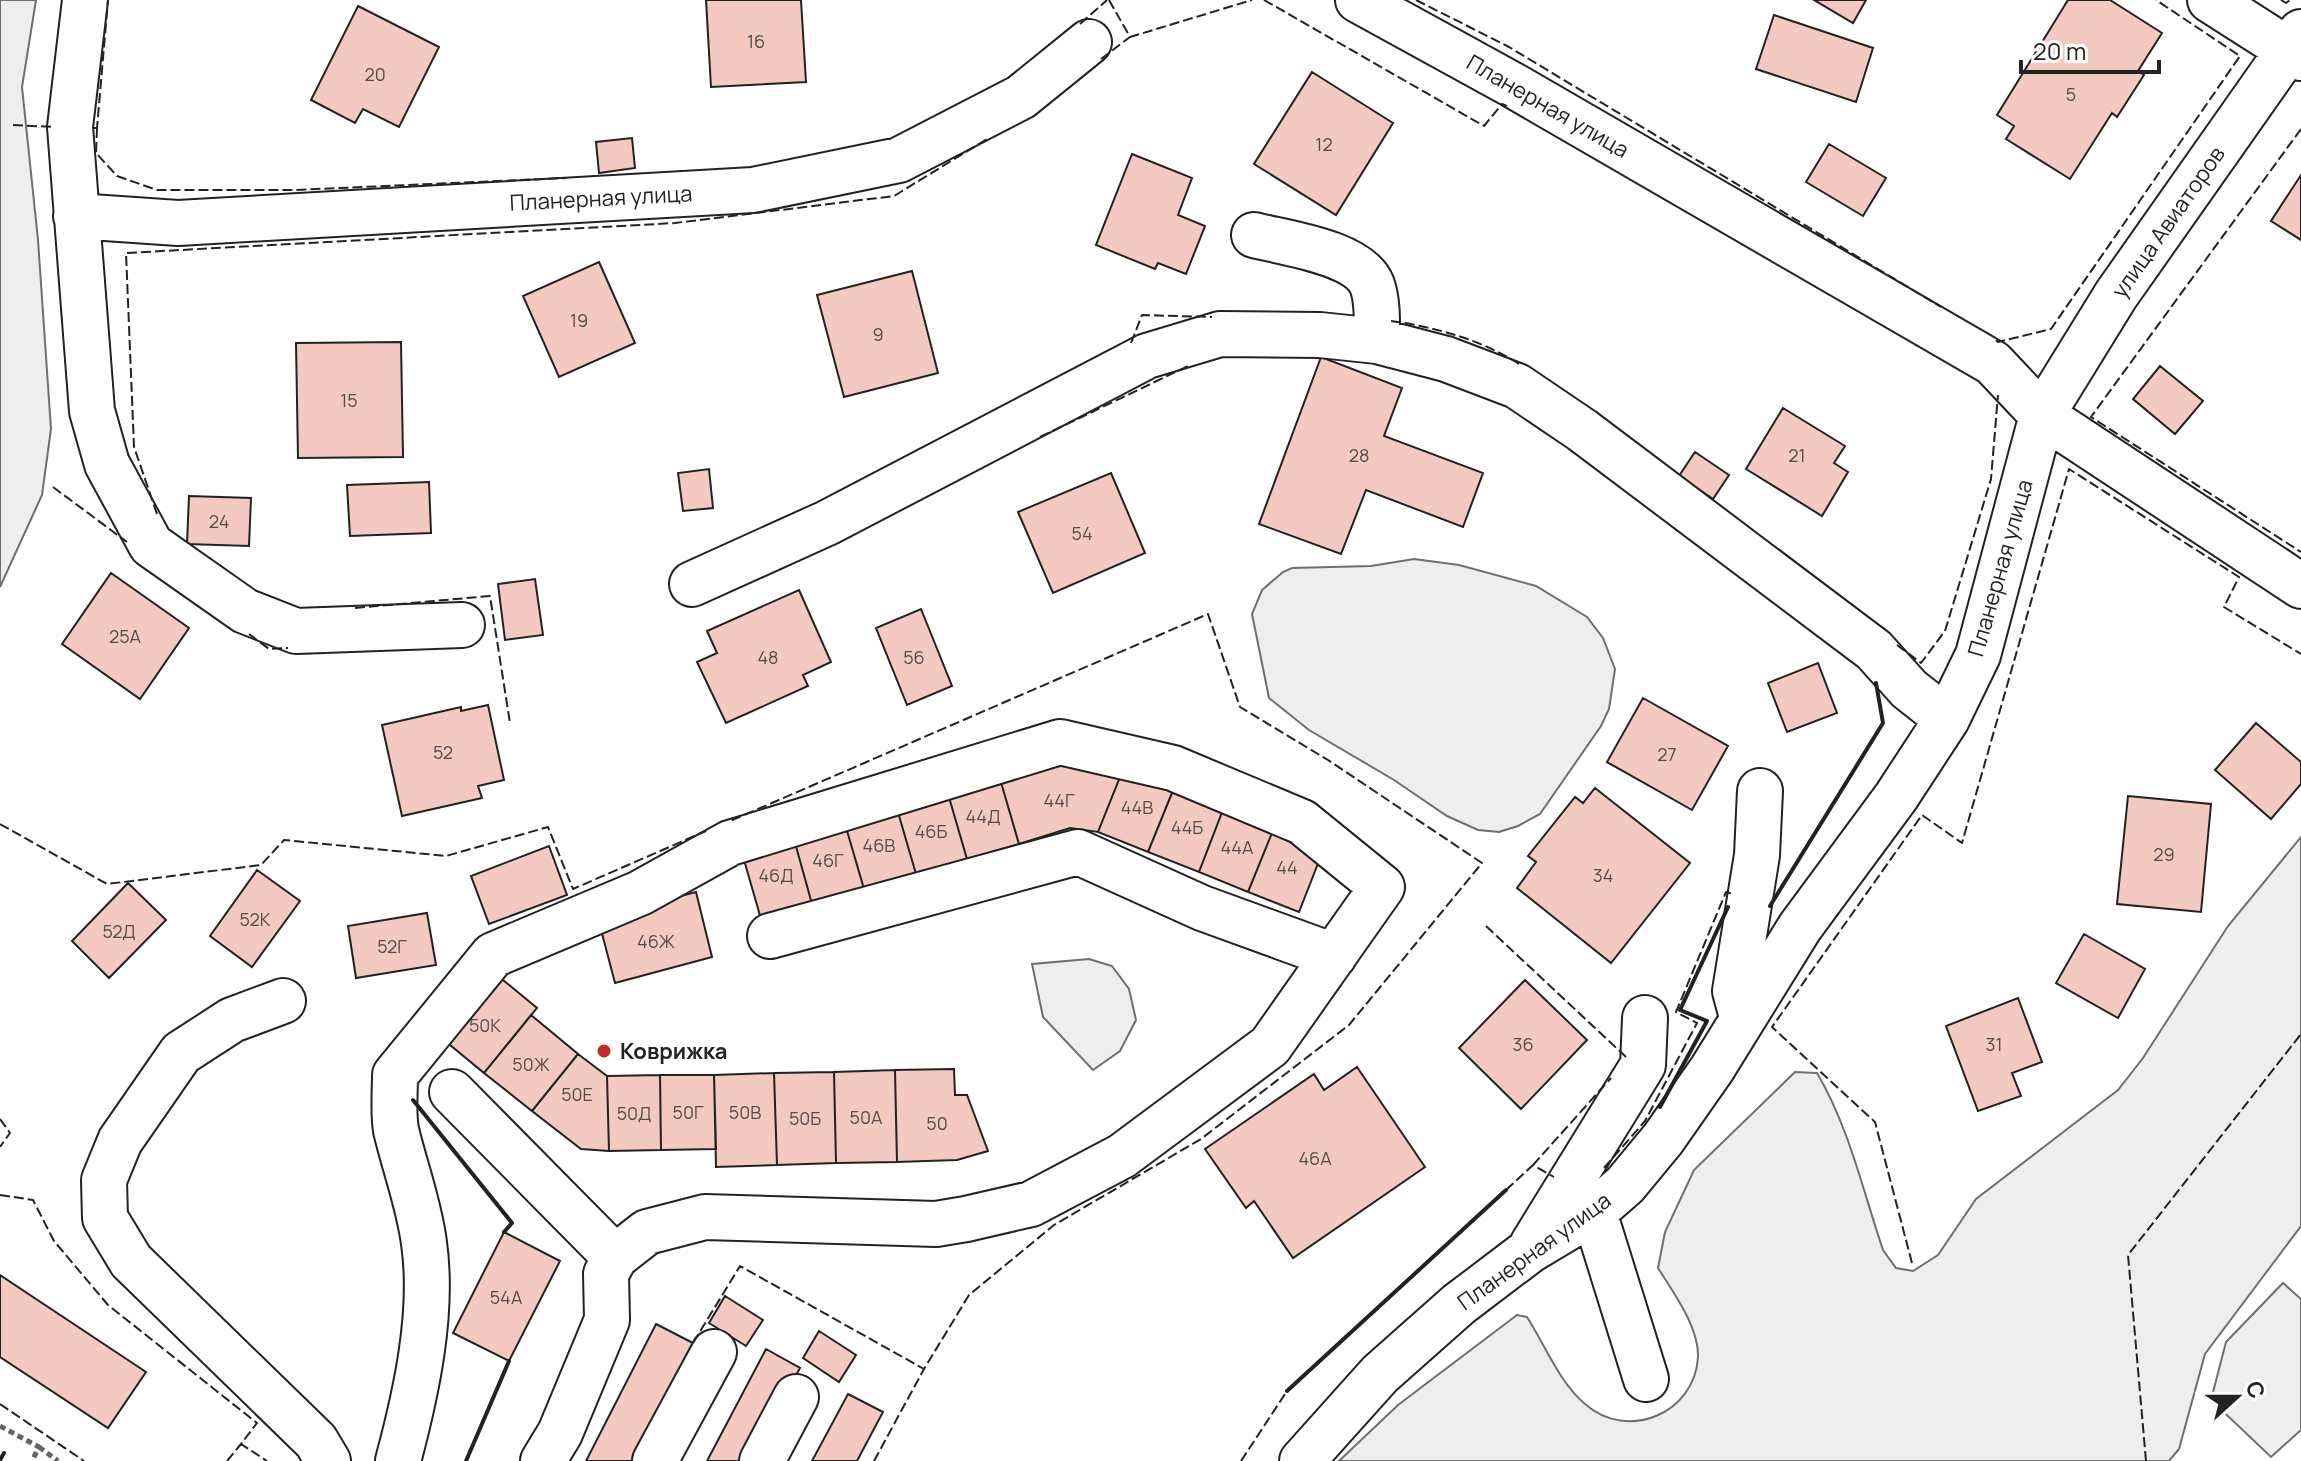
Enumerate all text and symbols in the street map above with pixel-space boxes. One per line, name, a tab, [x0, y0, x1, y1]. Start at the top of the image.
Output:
scale bar	[2021, 24, 2159, 74]
house number: 16	[747, 29, 765, 53]
text: 20 m	[2033, 34, 2086, 67]
street label: Планерная улица	[1461, 47, 1635, 165]
house number: 20	[364, 62, 386, 86]
house number: 5	[2066, 82, 2076, 106]
house number: 12	[1315, 132, 1333, 156]
street label: улица Авиаторов	[2104, 140, 2232, 304]
street label: Планерная улица	[509, 178, 693, 218]
house number: 19	[570, 308, 588, 332]
house number: 9	[872, 322, 884, 346]
house number: 15	[340, 388, 358, 412]
house number: 28	[1349, 443, 1369, 467]
house number: 21	[1788, 443, 1806, 467]
street label: Планерная улица	[1960, 476, 2040, 660]
house number: 24	[209, 509, 229, 533]
house number: 54	[1071, 521, 1093, 545]
house number: 25А	[109, 624, 142, 648]
house number: 48	[757, 645, 779, 669]
house number: 56	[903, 645, 925, 669]
house number: 52	[433, 740, 453, 764]
house number: 27	[1657, 742, 1677, 766]
house number: 44Г	[1044, 788, 1075, 812]
house number: 44В	[1121, 795, 1153, 819]
house number: 44Д	[966, 804, 1000, 828]
house number: 44Б	[1171, 815, 1203, 839]
house number: 46Б	[915, 819, 947, 843]
house number: 46В	[863, 833, 895, 857]
house number: 44А	[1221, 835, 1254, 859]
house number: 29	[2153, 842, 2175, 866]
house number: 46Г	[812, 848, 844, 872]
house number: 44	[1276, 855, 1298, 879]
house number: 46Д	[758, 863, 794, 887]
house number: 34	[1593, 863, 1613, 887]
house number: 52К	[240, 907, 271, 931]
house number: 52Д	[102, 919, 136, 943]
house number: 46Ж	[637, 929, 675, 953]
house number: 52Г	[377, 934, 407, 958]
house number: 50К	[469, 1013, 501, 1037]
house number: 36	[1512, 1032, 1534, 1056]
house number: 31	[1986, 1032, 2002, 1056]
place label: Коврижка	[620, 1036, 728, 1066]
marker: Коврижка	[595, 1042, 613, 1060]
house number: 50Ж	[512, 1052, 550, 1076]
house number: 50Е	[561, 1082, 593, 1106]
house number: 50Г	[673, 1100, 704, 1124]
house number: 50В	[729, 1100, 761, 1124]
house number: 50Д	[617, 1101, 651, 1125]
house number: 50А	[850, 1105, 883, 1129]
house number: 50Б	[789, 1106, 821, 1130]
house number: 50	[926, 1111, 948, 1135]
house number: 46А	[1298, 1146, 1332, 1170]
street label: Планерная улица	[1451, 1185, 1617, 1317]
house number: 54А	[490, 1285, 523, 1309]
north arrow	[2197, 1357, 2277, 1437]
text: С	[2239, 1377, 2273, 1403]

